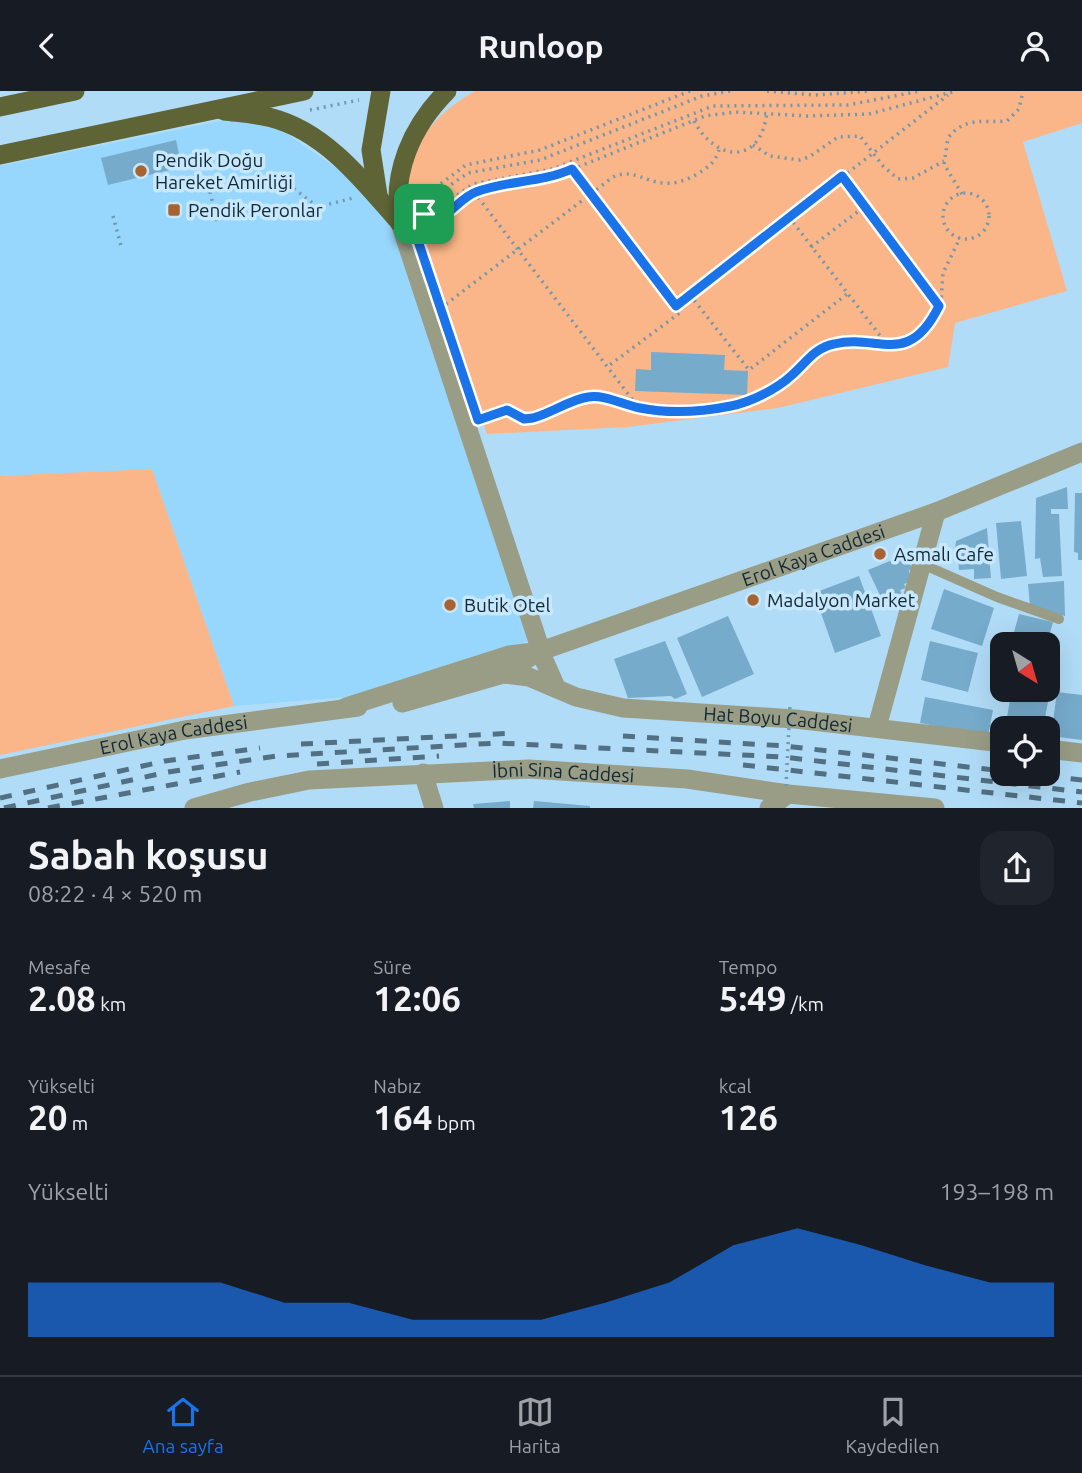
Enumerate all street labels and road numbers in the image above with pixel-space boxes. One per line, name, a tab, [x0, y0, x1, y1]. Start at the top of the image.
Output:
street label: Erol Kaya Caddesi	[739, 520, 888, 590]
street label: Hat Boyu Caddesi	[703, 702, 854, 737]
street label: Erol Kaya Caddesi	[98, 711, 249, 759]
street label: İbni Sina Caddesi	[492, 758, 635, 787]

